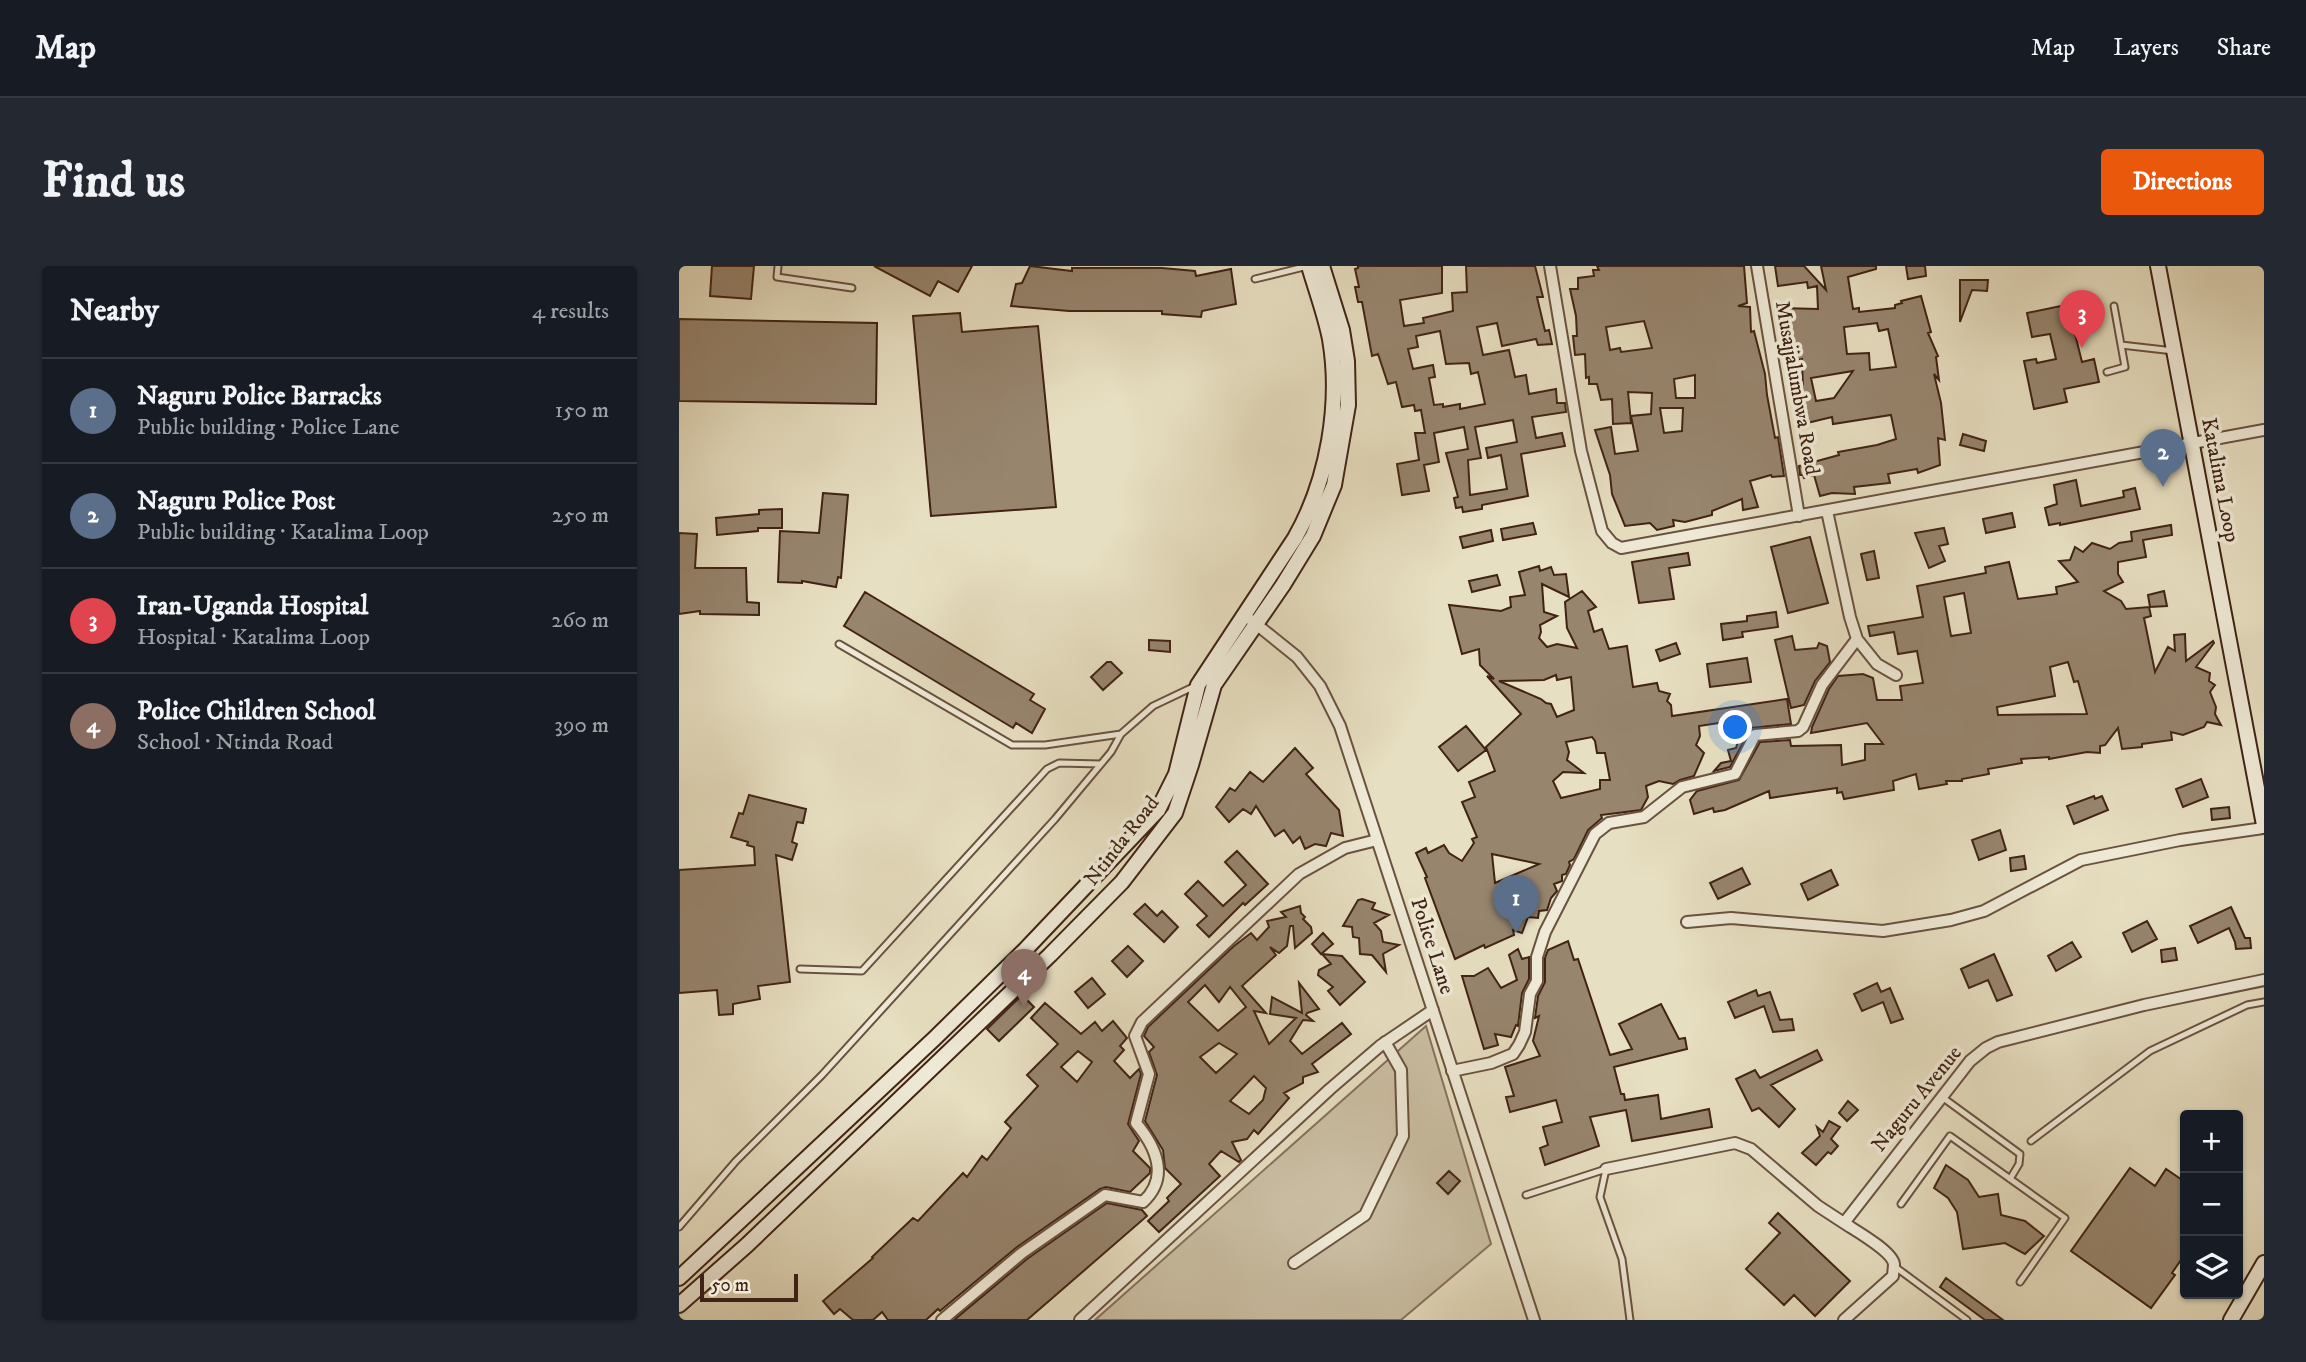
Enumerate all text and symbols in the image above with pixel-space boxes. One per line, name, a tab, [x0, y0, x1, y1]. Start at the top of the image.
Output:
text: Map	[35, 28, 96, 69]
text: Map	[2031, 33, 2075, 63]
text: Layers	[2113, 33, 2179, 63]
text: Share	[2217, 33, 2271, 63]
button: Directions	[2101, 149, 2264, 215]
text: Find us	[42, 151, 185, 213]
pin: 3	[2059, 290, 2105, 348]
text: Nearby	[70, 293, 159, 330]
text: 4 results	[532, 297, 609, 326]
street label: Musajjalumbwa Road	[1769, 299, 1825, 478]
text: Naguru Police Barracks	[137, 380, 382, 413]
text: 1	[89, 396, 97, 425]
text: 150 m	[555, 396, 609, 425]
text: Public building · Police Lane	[137, 413, 400, 442]
street label: Katalima Loop	[2195, 416, 2245, 544]
pin: 2	[2140, 429, 2186, 487]
text: Naguru Police Post	[137, 485, 335, 518]
text: 2	[87, 501, 99, 530]
text: 250 m	[552, 501, 609, 530]
text: Public building · Katalima Loop	[137, 518, 429, 547]
text: Iran-Uganda Hospital	[137, 590, 368, 623]
text: 3	[89, 606, 97, 635]
text: 260 m	[551, 606, 609, 635]
text: Hospital · Katalima Loop	[137, 623, 370, 652]
text: Police Children School	[137, 695, 376, 728]
your location	[1718, 710, 1752, 744]
text: 4	[86, 711, 100, 740]
text: 390 m	[554, 711, 609, 740]
text: School · Ntinda Road	[137, 728, 333, 757]
street label: Ntinda Road	[1079, 790, 1166, 891]
pin: 1	[1493, 875, 1539, 933]
street label: Police Lane	[1404, 895, 1460, 998]
pin: 4	[1001, 949, 1047, 1007]
street label: Naguru Avenue	[1866, 1040, 1968, 1157]
map controls	[2180, 1110, 2243, 1299]
button: +	[2180, 1110, 2243, 1173]
button: −	[2180, 1173, 2243, 1236]
button: layers	[2180, 1236, 2243, 1299]
scale bar	[700, 1271, 798, 1303]
text: 50 m	[711, 1274, 749, 1297]

